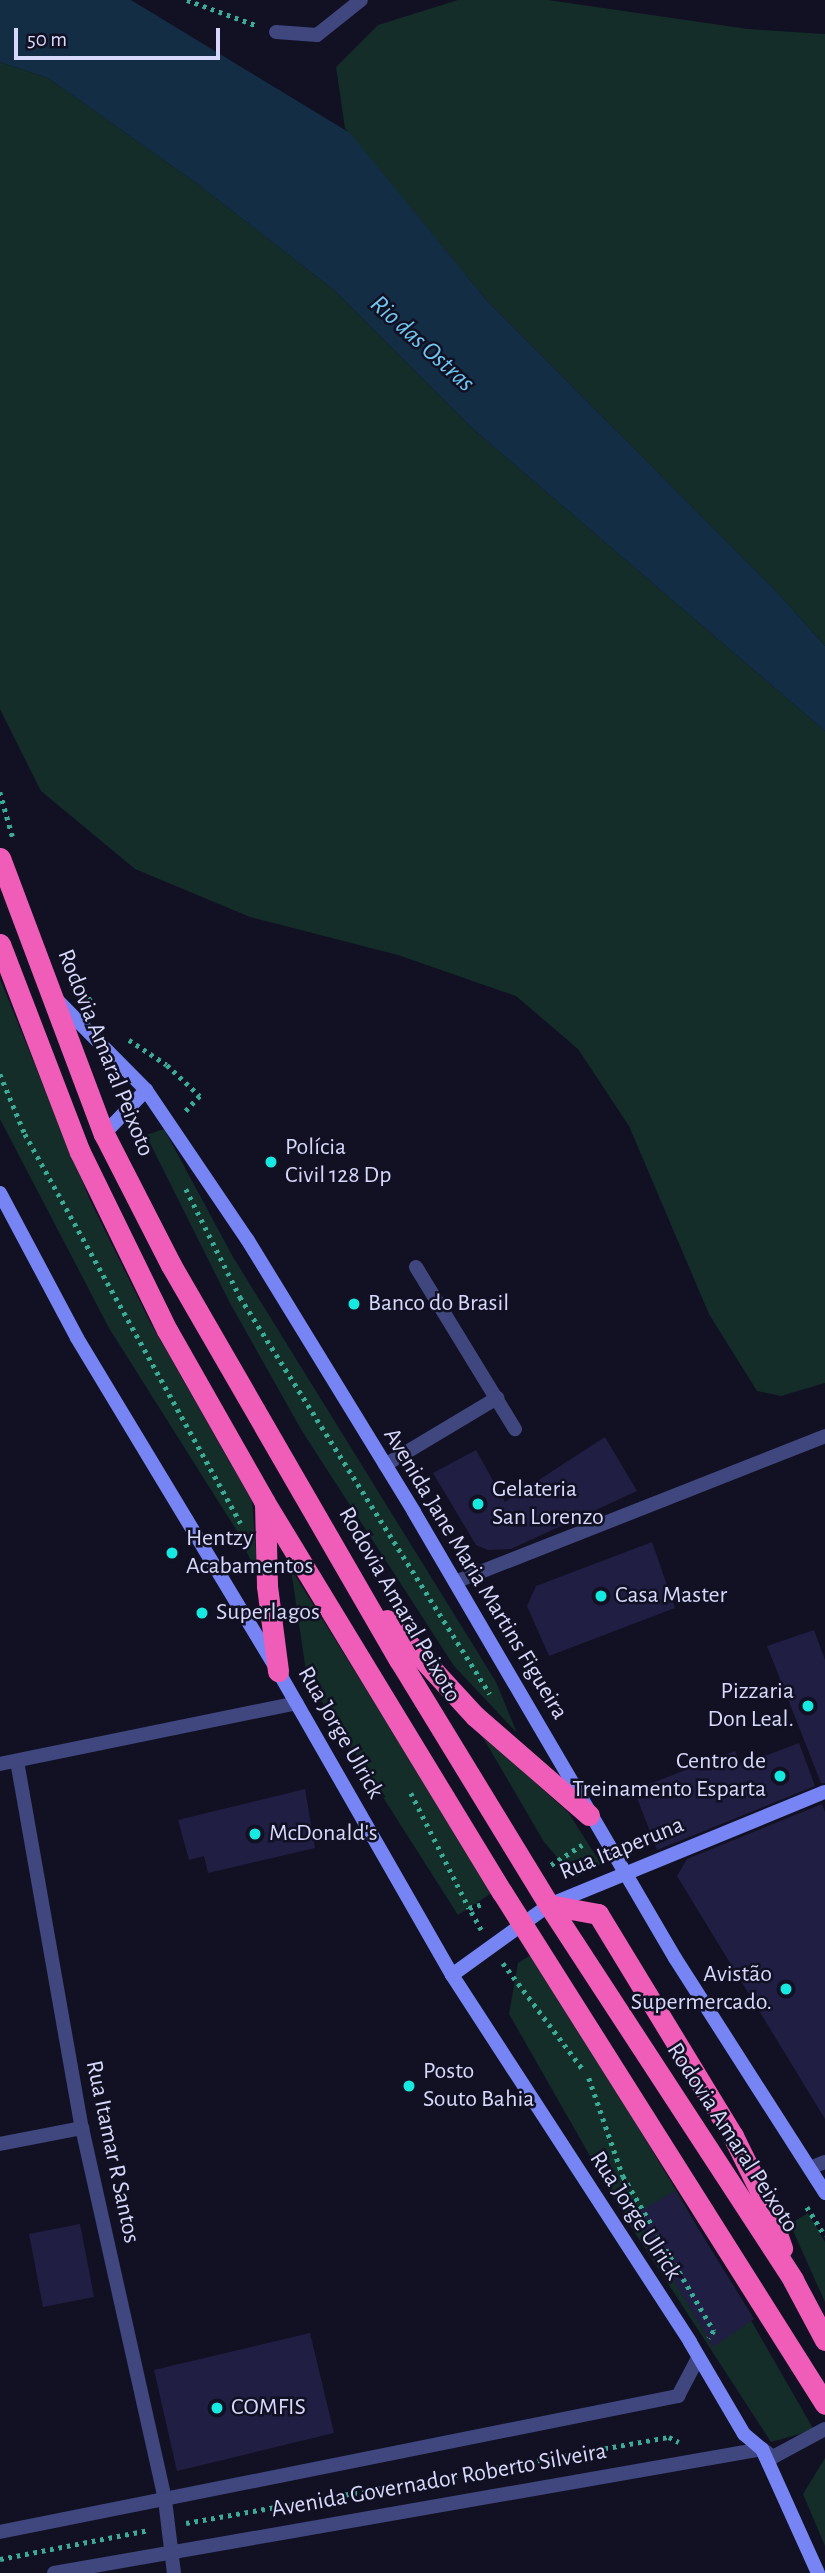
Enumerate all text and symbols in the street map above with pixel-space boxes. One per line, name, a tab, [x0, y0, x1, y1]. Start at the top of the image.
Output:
scale bar	[18, 14, 224, 58]
text: 50 m	[27, 29, 67, 50]
water label: Rio das Ostras	[363, 289, 481, 399]
street label: Rodovia Amaral Peixoto	[50, 945, 160, 1161]
place label: Polícia Civil 128 Dp	[285, 1134, 391, 1190]
marker: Polícia Civil 128 Dp	[263, 1154, 279, 1170]
place label: Banco do Brasil	[368, 1290, 509, 1318]
marker: Banco do Brasil	[346, 1296, 362, 1312]
street label: Avenida Jane Maria Martins Figueira	[376, 1423, 574, 1725]
place label: Gelateria San Lorenzo	[492, 1476, 604, 1532]
marker: Gelateria San Lorenzo	[470, 1496, 486, 1512]
street label: Rodovia Amaral Peixoto	[331, 1502, 467, 1708]
place label: Hentzy Acabamentos	[186, 1525, 313, 1581]
marker: Hentzy Acabamentos	[164, 1545, 180, 1561]
place label: Casa Master	[615, 1582, 727, 1610]
marker: Casa Master	[593, 1588, 609, 1604]
place label: Superlagos	[216, 1599, 320, 1627]
marker: Superlagos	[194, 1605, 210, 1621]
street label: Rua Jorge Ulrick	[291, 1662, 389, 1804]
place label: Pizzaria Don Leal.	[707, 1678, 794, 1734]
marker: Pizzaria Don Leal.	[800, 1698, 816, 1714]
place label: Centro de Treinamento Esparta	[572, 1748, 766, 1804]
marker: Centro de Treinamento Esparta	[772, 1768, 788, 1784]
street label: Rua Itaperuna	[556, 1811, 688, 1887]
place label: McDonald's	[269, 1820, 378, 1848]
marker: McDonald's	[247, 1826, 263, 1842]
place label: Avistão Supermercado.	[631, 1961, 772, 2017]
marker: Avistão Supermercado.	[778, 1981, 794, 1997]
street label: Rodovia Amaral Peixoto	[660, 2038, 804, 2238]
street label: Rua Itamar R Santos	[79, 2058, 145, 2246]
place label: Posto Souto Bahia	[423, 2058, 534, 2114]
marker: Posto Souto Bahia	[401, 2078, 417, 2094]
street label: Rua Jorge Ulrick	[583, 2146, 687, 2286]
place label: COMFIS	[231, 2394, 306, 2422]
marker: COMFIS	[209, 2400, 225, 2416]
street label: Avenida Governador Roberto Silveira	[269, 2437, 609, 2525]

